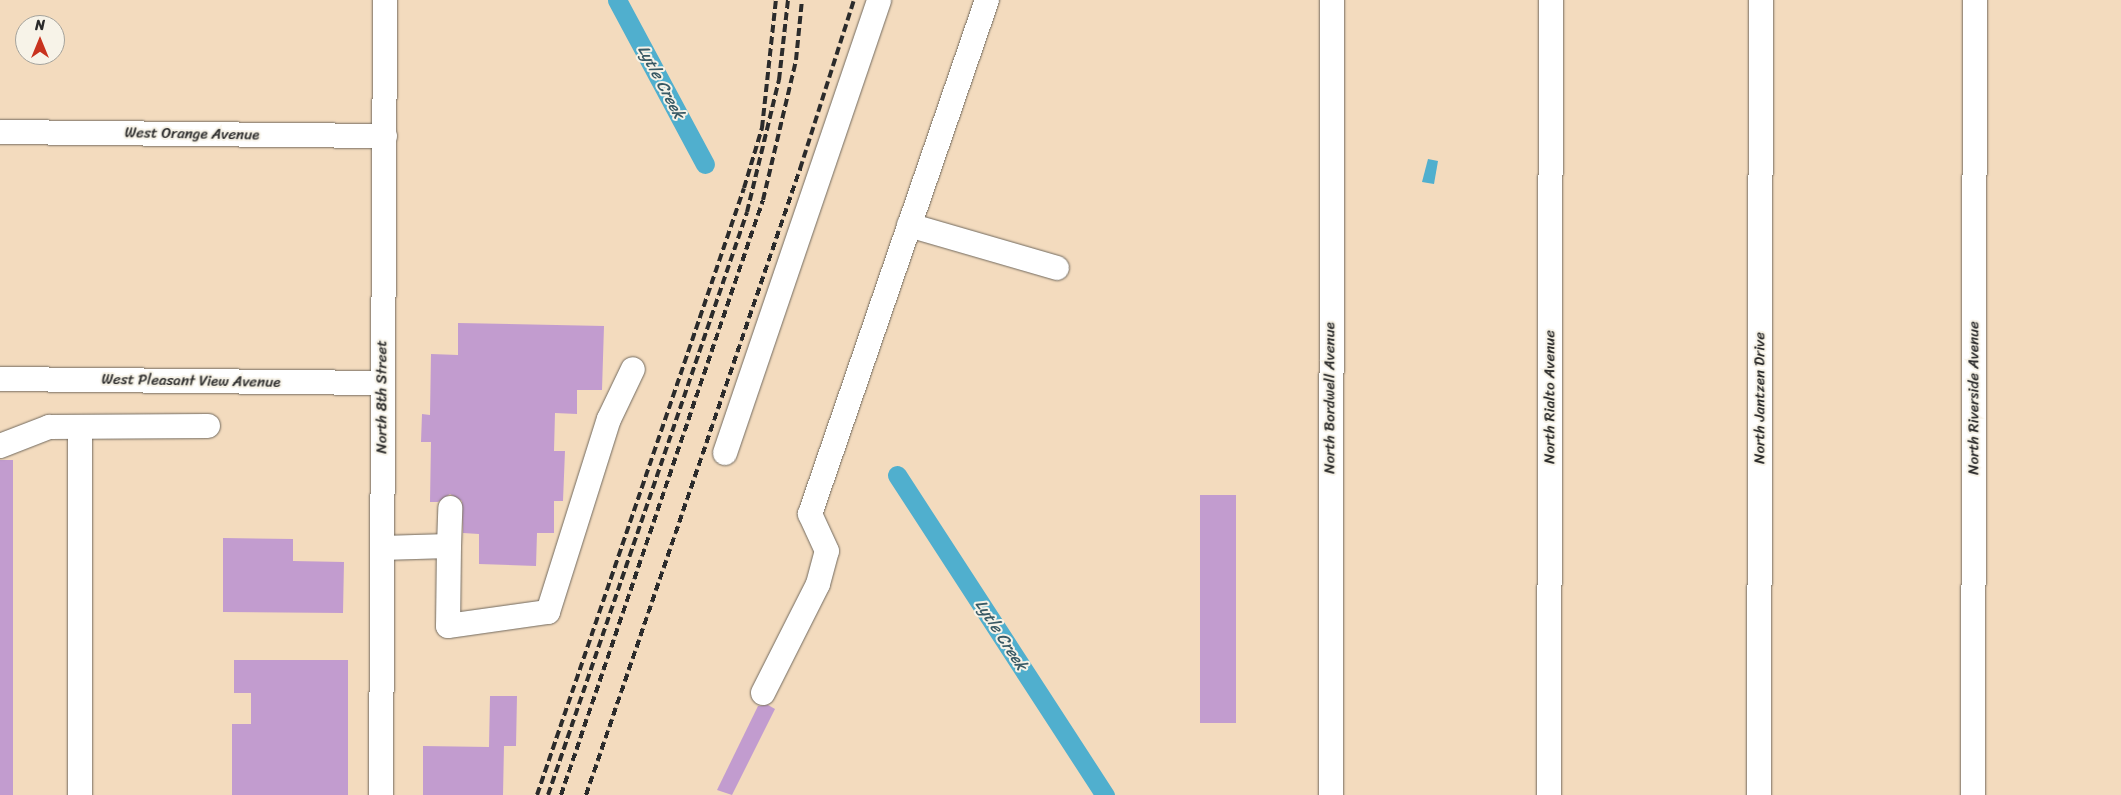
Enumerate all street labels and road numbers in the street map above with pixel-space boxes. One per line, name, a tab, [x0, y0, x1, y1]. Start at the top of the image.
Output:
street label: West Orange Avenue	[124, 124, 260, 144]
street label: North Riverside Avenue	[1965, 321, 1983, 475]
street label: North Bordwell Avenue	[1321, 322, 1339, 474]
street label: North Rialto Avenue	[1541, 330, 1559, 464]
street label: North Jantzen Drive	[1751, 332, 1769, 464]
street label: North 8th Street	[373, 340, 391, 454]
street label: West Pleasant View Avenue	[100, 370, 282, 392]

